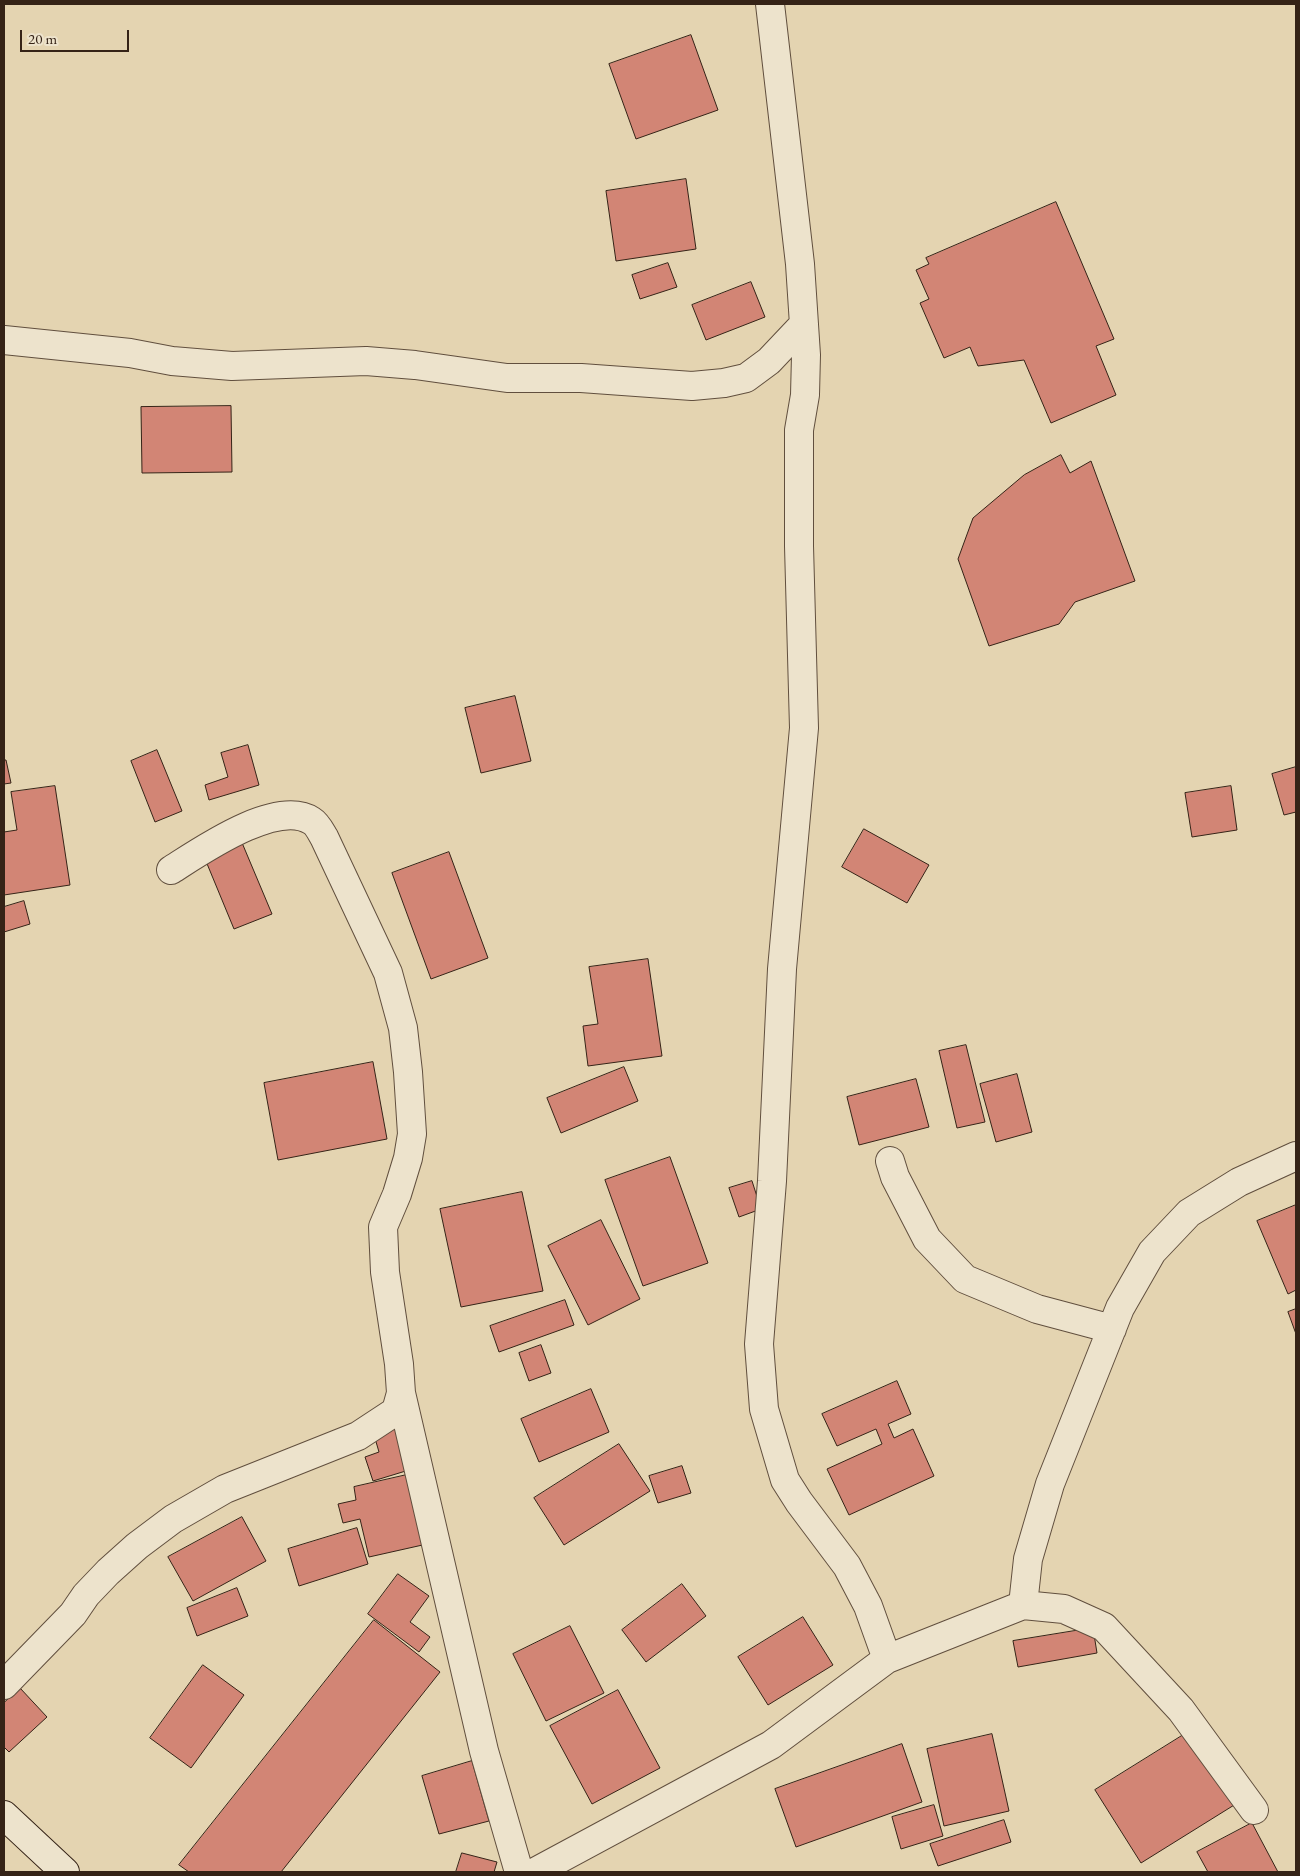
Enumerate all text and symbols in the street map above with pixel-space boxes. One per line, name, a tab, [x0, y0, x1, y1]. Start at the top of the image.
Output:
scale bar	[22, 20, 131, 52]
text: 20 m	[28, 29, 57, 48]

